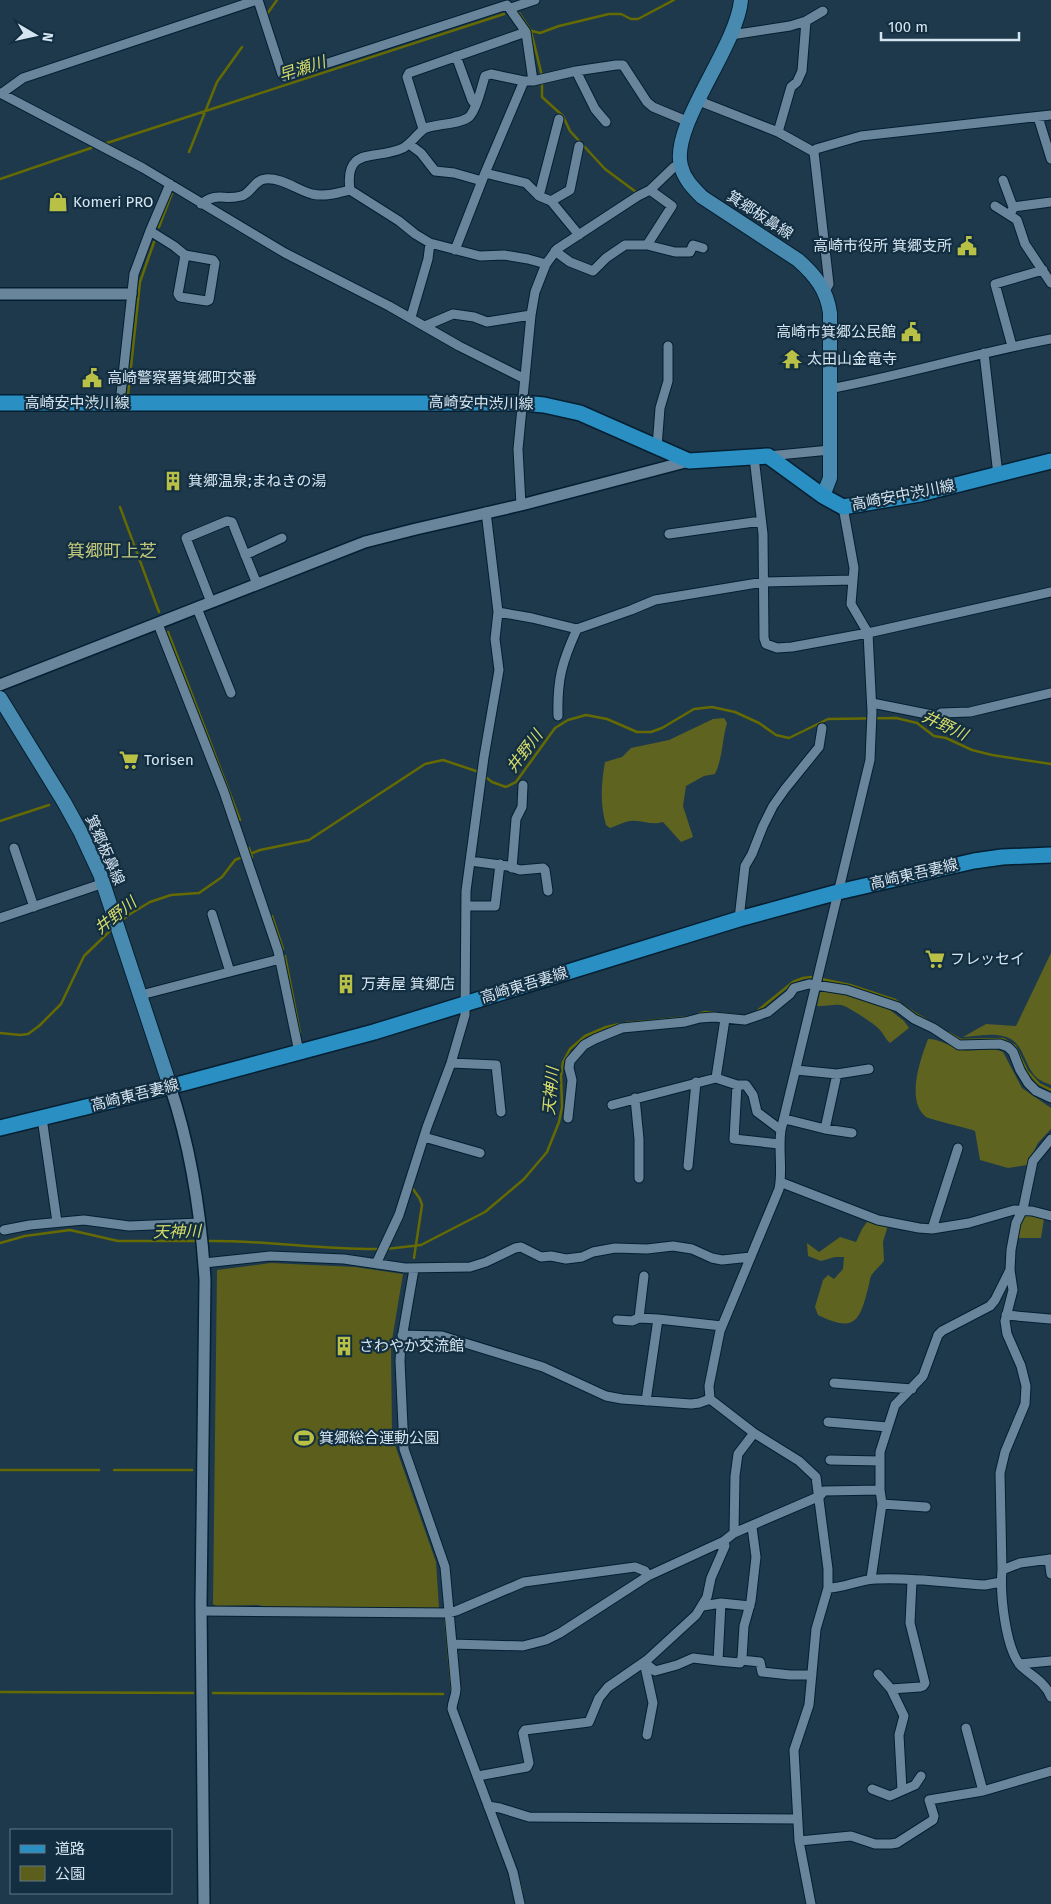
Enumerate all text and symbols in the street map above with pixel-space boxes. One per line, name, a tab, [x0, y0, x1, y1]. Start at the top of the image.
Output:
north arrow	[10, 10, 60, 60]
scale bar	[881, 10, 1018, 42]
text: 100 m	[888, 18, 928, 36]
text: N	[38, 31, 56, 43]
water label: 早瀬川	[276, 51, 330, 85]
street label: 箕郷板鼻線	[724, 187, 796, 243]
shop icon: Komeri PRO	[47, 191, 69, 213]
place label: Komeri PRO	[73, 193, 153, 211]
public building icon: 高崎市役所 箕郷支所	[956, 235, 978, 257]
place label: 高崎市役所 箕郷支所	[813, 237, 952, 255]
public building icon: 高崎市箕郷公民館	[900, 321, 922, 343]
place label: 高崎市箕郷公民館	[776, 323, 896, 341]
temple icon: 太田山金竜寺	[781, 348, 803, 370]
place label: 太田山金竜寺	[807, 350, 897, 368]
public building icon: 高崎警察署箕郷町交番	[81, 367, 103, 389]
place label: 高崎警察署箕郷町交番	[107, 369, 257, 387]
street label: 高崎安中渋川線	[428, 393, 534, 413]
street label: 高崎安中渋川線	[24, 394, 130, 412]
building icon: 箕郷温泉;まねきの湯	[162, 470, 184, 492]
place label: 箕郷温泉;まねきの湯	[188, 472, 327, 490]
street label: 高崎安中渋川線	[850, 476, 956, 514]
district label: 箕郷町上芝	[67, 540, 157, 562]
water label: 井野川	[919, 707, 972, 745]
water label: 井野川	[502, 725, 548, 776]
supermarket icon: Torisen	[118, 749, 140, 771]
place label: Torisen	[144, 751, 194, 769]
street label: 箕郷板鼻線	[82, 812, 128, 888]
street label: 高崎東吾妻線	[868, 855, 960, 893]
water label: 井野川	[91, 892, 141, 938]
supermarket icon: フレッセイ	[924, 948, 946, 970]
place label: フレッセイ	[950, 950, 1025, 968]
street label: 高崎東吾妻線	[478, 963, 570, 1007]
building icon: 万寿屋 箕郷店	[335, 973, 357, 995]
place label: 万寿屋 箕郷店	[361, 975, 455, 993]
water label: 天神川	[539, 1064, 562, 1116]
street label: 高崎東吾妻線	[89, 1075, 181, 1115]
water label: 天神川	[153, 1222, 203, 1241]
building icon: さわやか交流館	[333, 1335, 355, 1357]
place label: さわやか交流館	[359, 1337, 464, 1355]
sports icon: 箕郷総合運動公園	[293, 1427, 315, 1449]
place label: 箕郷総合運動公園	[319, 1429, 439, 1447]
legend	[10, 1829, 172, 1894]
text: 道路	[55, 1840, 85, 1858]
text: 公園	[55, 1865, 85, 1883]

